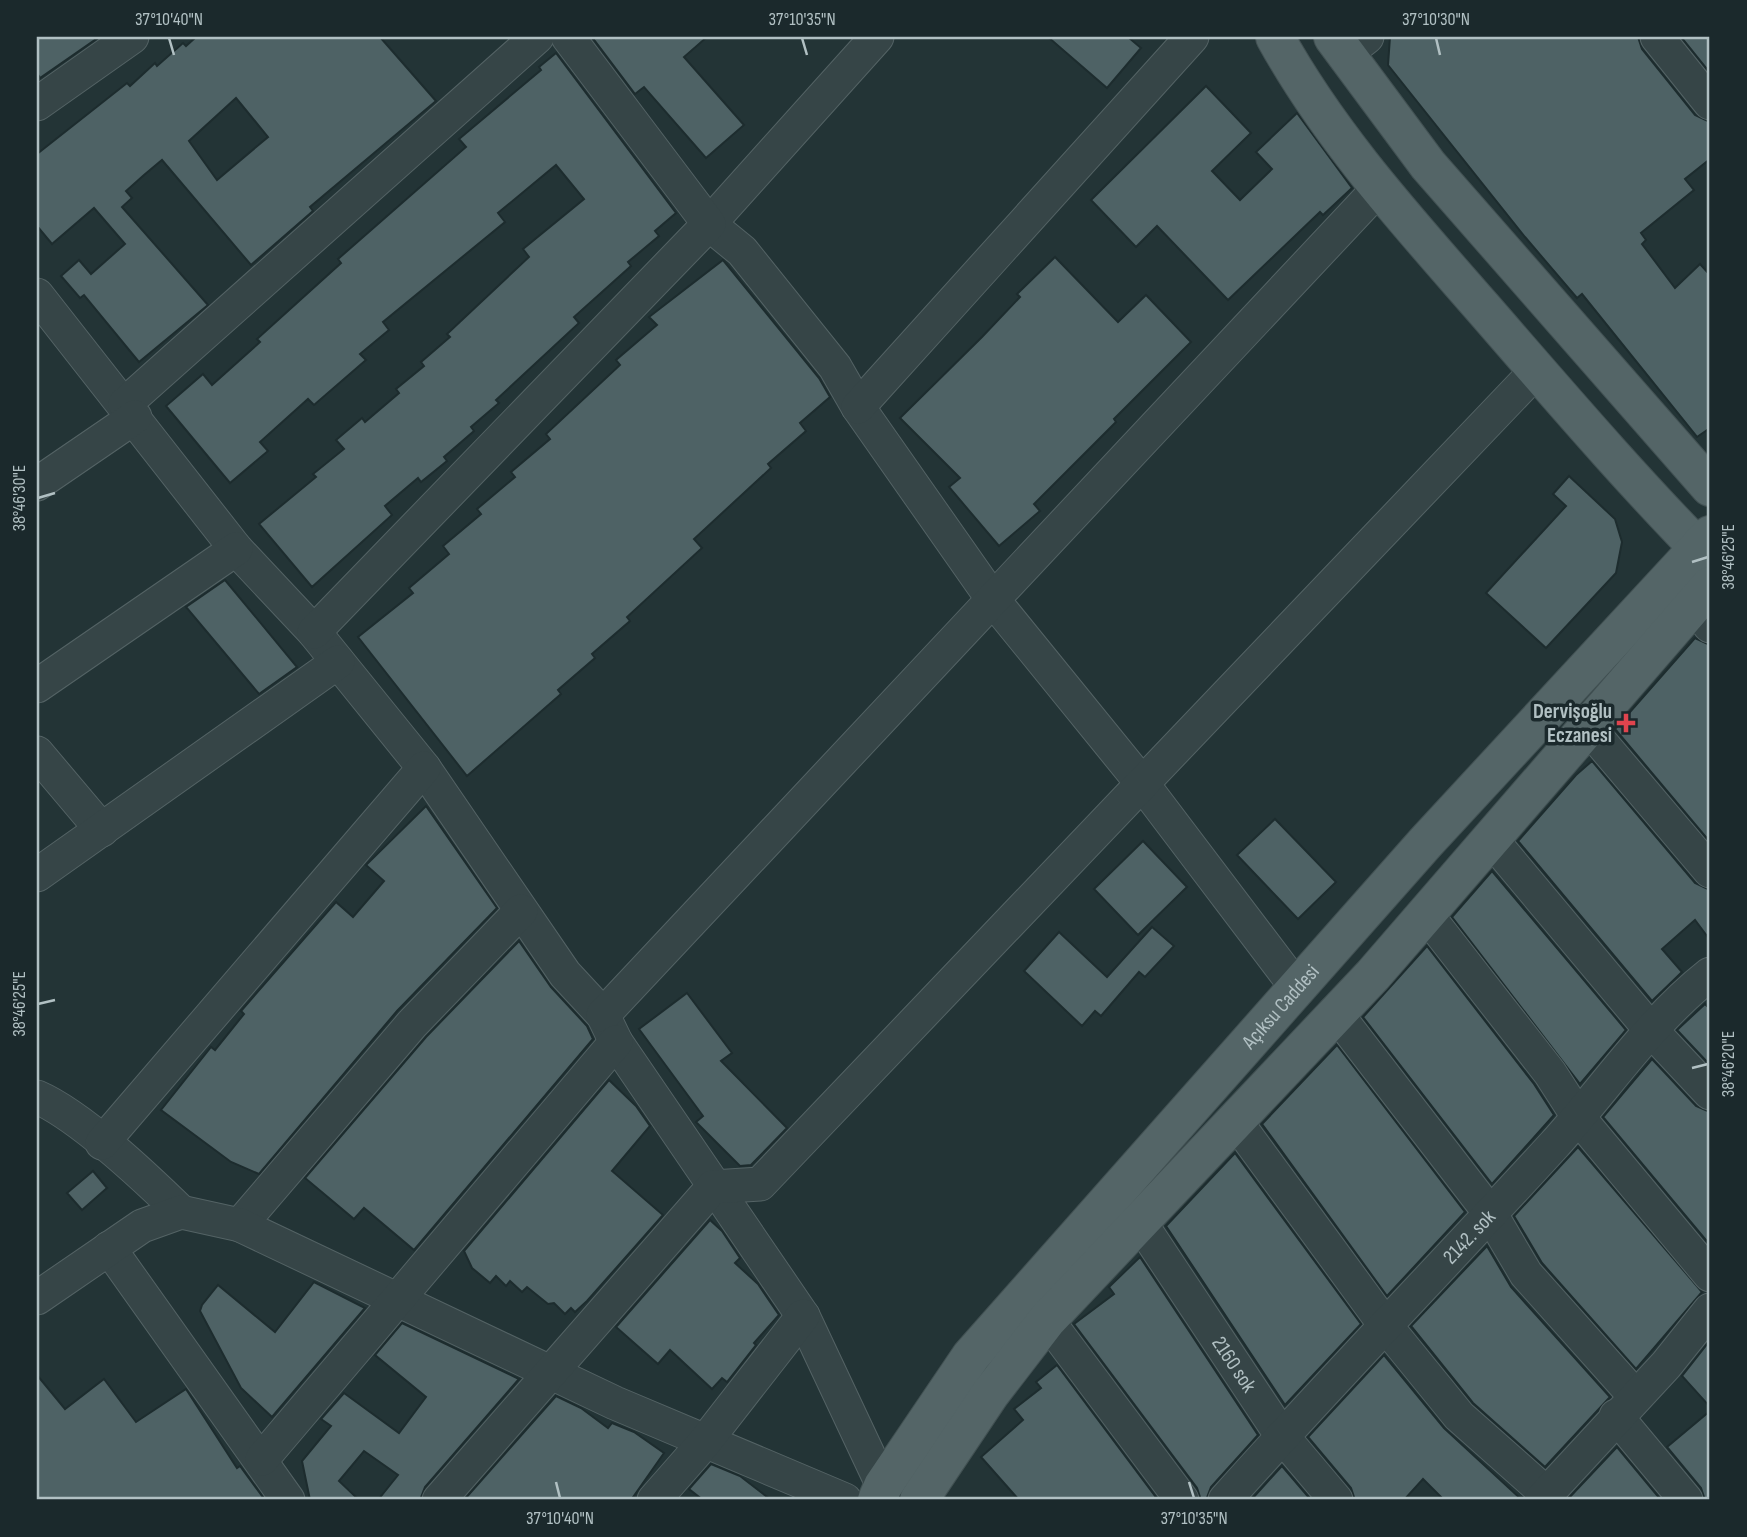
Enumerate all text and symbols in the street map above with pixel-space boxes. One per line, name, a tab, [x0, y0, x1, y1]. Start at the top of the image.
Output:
text: 37°10'40"N	[135, 9, 203, 30]
text: 37°10'35"N	[768, 9, 836, 30]
text: 37°10'30"N	[1402, 9, 1470, 30]
text: 38°46'30"E	[9, 465, 30, 531]
text: 38°46'25"E	[1718, 524, 1739, 590]
place label: Dervişoğlu Eczanesi	[1533, 699, 1612, 748]
marker: Dervişoğlu Eczanesi	[1618, 715, 1634, 731]
street label: Açıksu Caddesi	[1236, 959, 1324, 1055]
text: 38°46'25"E	[9, 971, 30, 1037]
text: 38°46'20"E	[1718, 1031, 1739, 1097]
street label: 2142. sok	[1438, 1204, 1500, 1269]
street label: 2160 sok	[1207, 1331, 1262, 1397]
text: 37°10'40"N	[526, 1508, 594, 1529]
text: 37°10'35"N	[1160, 1508, 1228, 1529]

